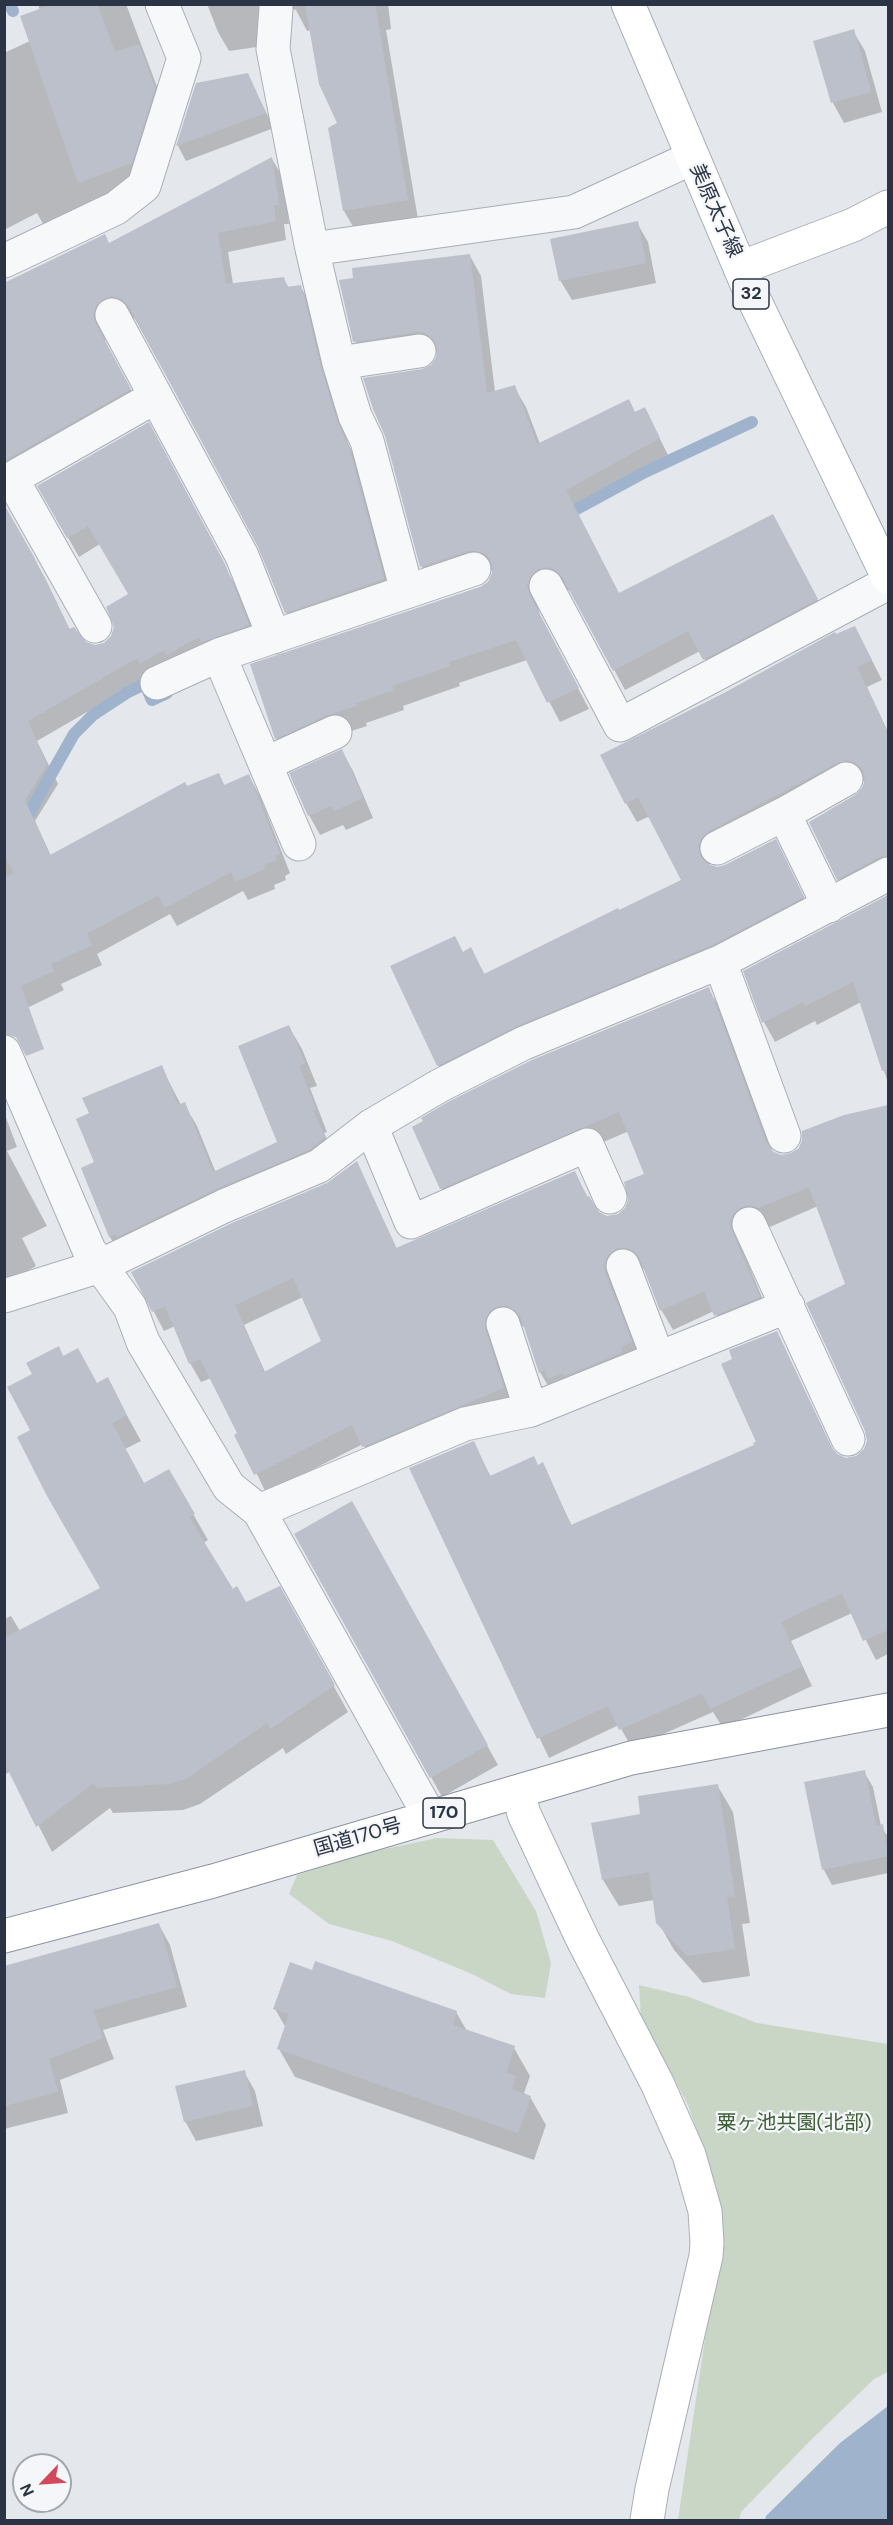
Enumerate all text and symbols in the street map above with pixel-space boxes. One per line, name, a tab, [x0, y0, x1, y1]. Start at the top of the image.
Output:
street label: 美原太子線	[684, 160, 746, 262]
road number: 32	[733, 279, 769, 309]
road number: 170	[423, 1798, 465, 1828]
street label: 国道170号	[311, 1814, 405, 1862]
park label: 粟ヶ池共園(北部)	[717, 2112, 871, 2136]
north arrow	[12, 2453, 72, 2513]
text: N	[15, 2480, 39, 2500]

